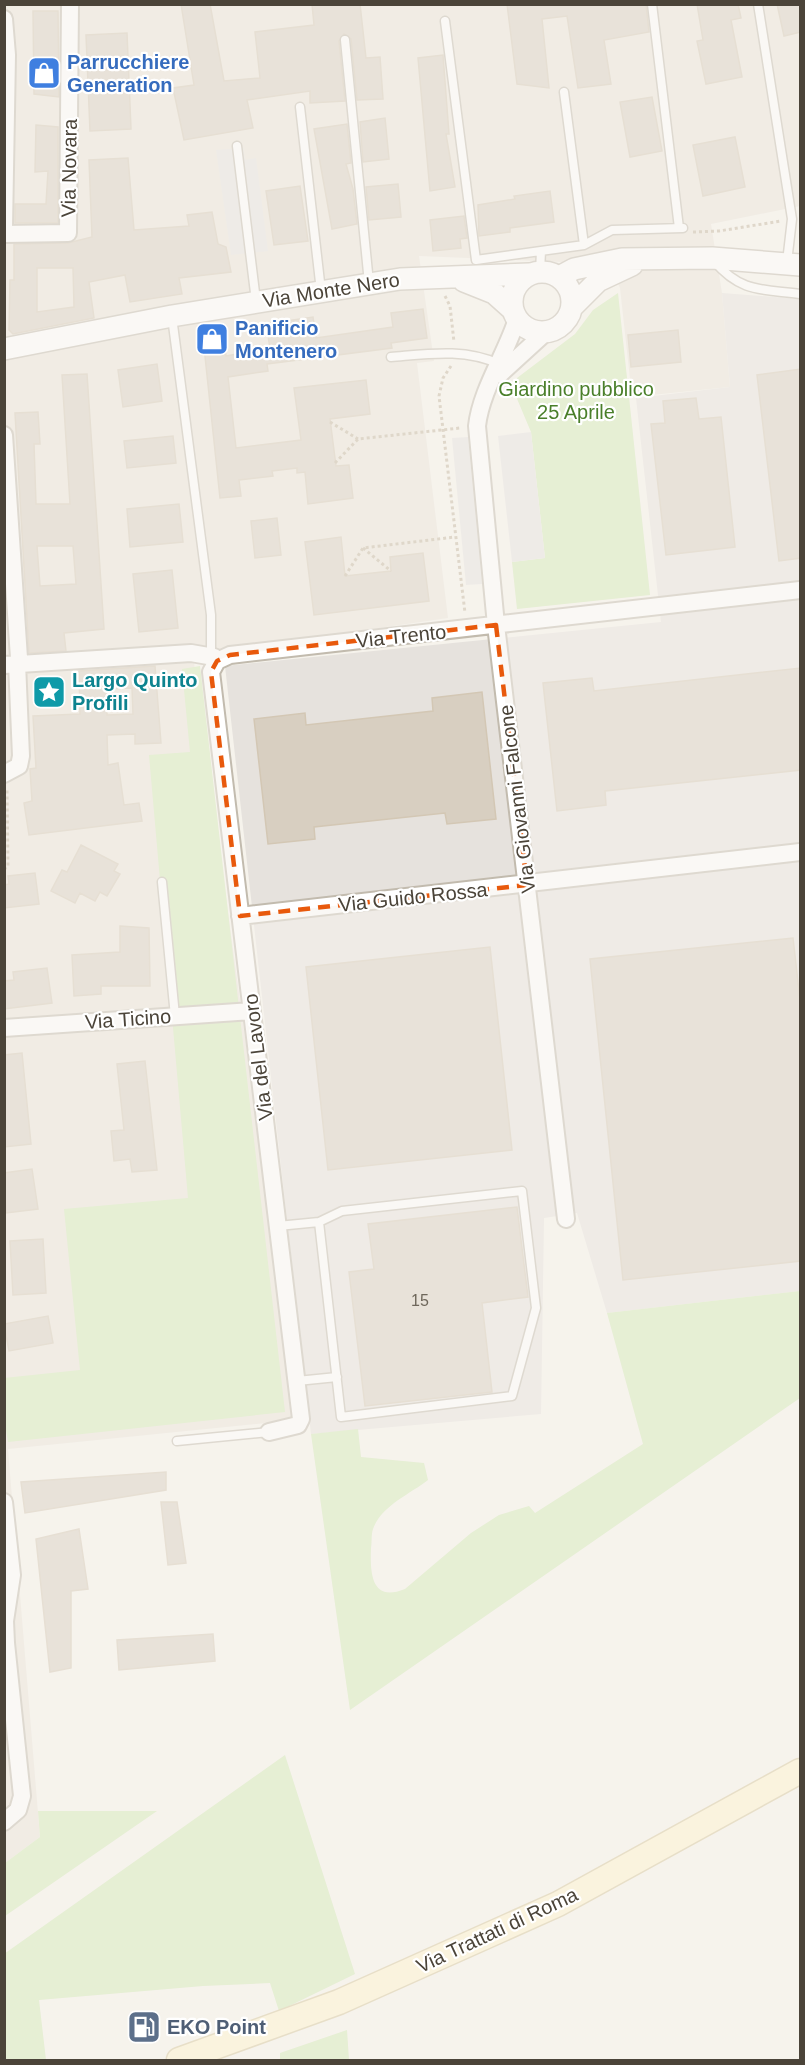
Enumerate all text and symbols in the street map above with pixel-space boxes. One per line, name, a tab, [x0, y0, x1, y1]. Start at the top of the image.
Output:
place label: Parrucchiere Generation	[67, 51, 189, 96]
shop icon: Parrucchiere Generation	[26, 55, 62, 91]
street label: Via Novara	[57, 118, 81, 217]
street label: Via Monte Nero	[261, 268, 401, 312]
place label: Panificio Montenero	[235, 317, 337, 362]
shop icon: Panificio Montenero	[194, 321, 230, 357]
park label: Giardino pubblico 25 Aprile	[498, 378, 654, 423]
street label: Via Trento	[355, 620, 447, 652]
place label: Largo Quinto Profili	[72, 669, 198, 714]
place icon: Largo Quinto Profili	[31, 674, 67, 710]
street label: Via Giovanni Falcone	[495, 703, 539, 895]
street label: Via Guido Rossa	[337, 878, 489, 916]
street label: Via del Lavoro	[239, 992, 277, 1122]
street label: Via Ticino	[84, 1005, 172, 1033]
house number: 15	[411, 1292, 429, 1309]
street label: Via Trattati di Roma	[413, 1883, 582, 1977]
fuel station icon: EKO Point	[126, 2009, 162, 2045]
place label: EKO Point	[167, 2016, 266, 2038]

